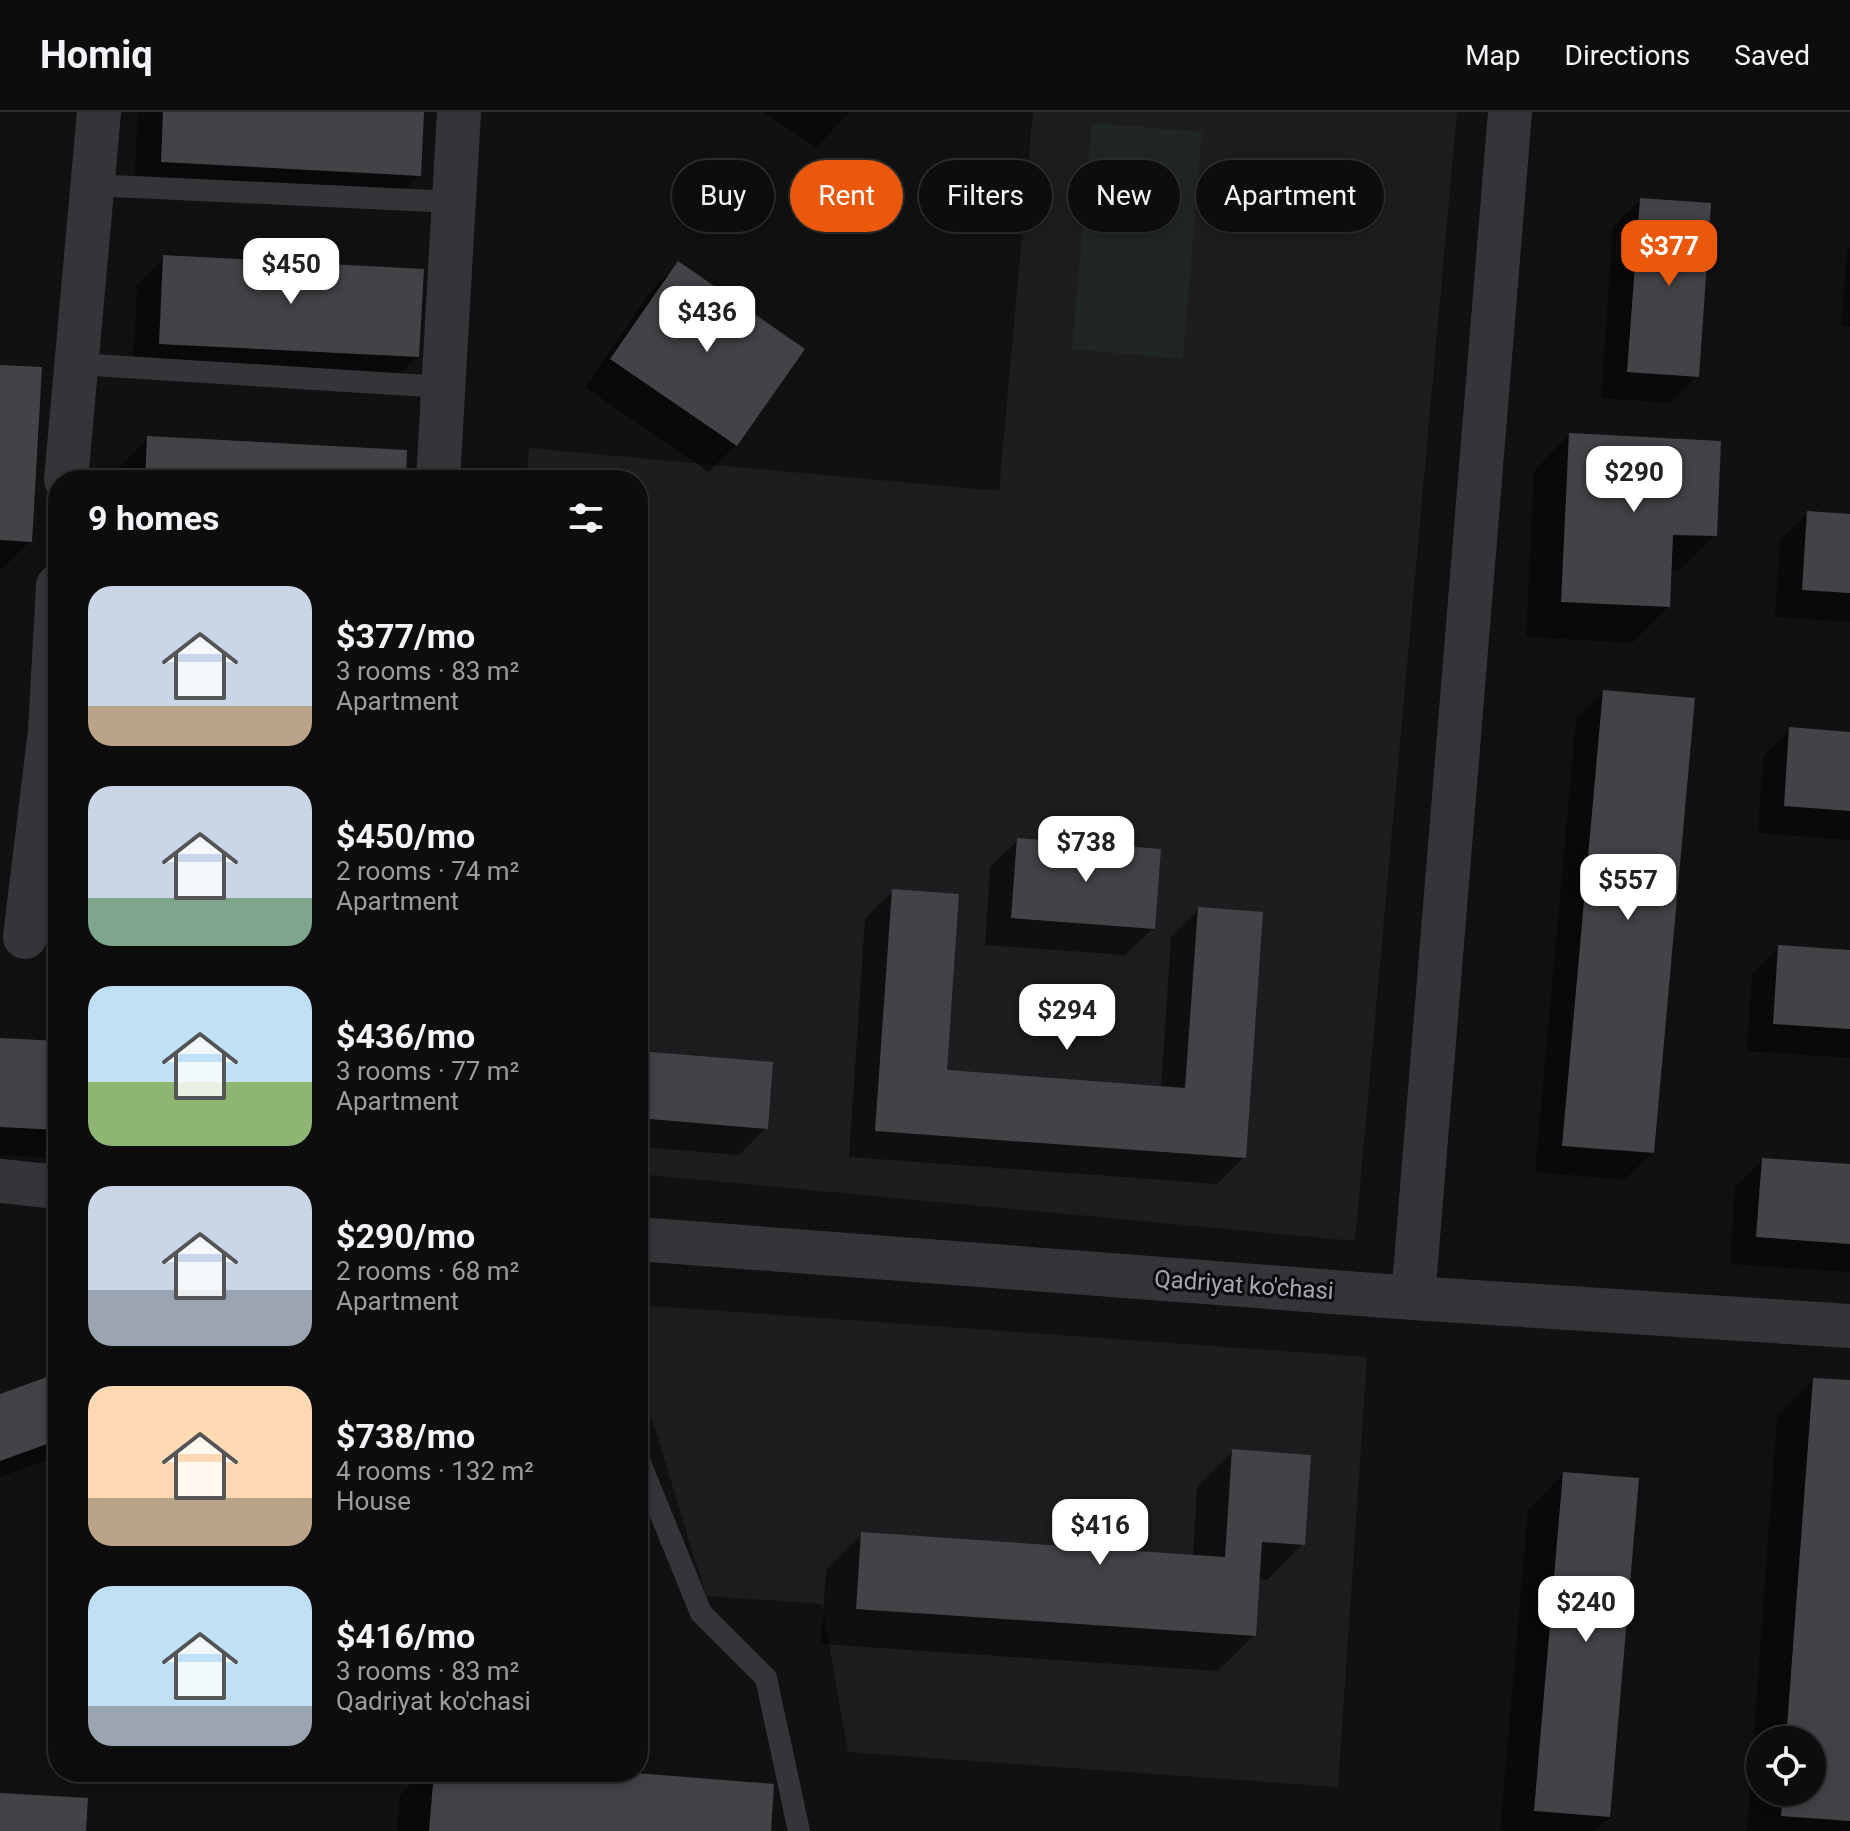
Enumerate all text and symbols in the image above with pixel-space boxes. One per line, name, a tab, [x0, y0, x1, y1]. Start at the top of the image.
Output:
text: Homiq	[40, 33, 153, 77]
text: Map	[1465, 39, 1521, 72]
text: Directions	[1565, 39, 1690, 72]
text: Saved	[1734, 39, 1810, 72]
chip: Buy	[672, 160, 774, 232]
chip: Rent	[790, 160, 903, 232]
chip: Filters	[919, 160, 1052, 232]
chip: New	[1068, 160, 1180, 232]
chip: Apartment	[1196, 160, 1384, 232]
pin: $377	[1622, 220, 1716, 288]
text: $377	[1639, 231, 1699, 261]
pin: $450	[244, 238, 338, 306]
text: $450	[261, 249, 321, 279]
pin: $436	[660, 286, 754, 354]
text: $436	[677, 297, 737, 327]
pin: $290	[1587, 446, 1681, 514]
text: $290	[1604, 457, 1664, 487]
icon: filters	[564, 496, 608, 540]
text: 9 homes	[88, 498, 219, 538]
text: $377/mo	[336, 616, 475, 656]
icon: home	[152, 618, 248, 714]
text: 3 rooms · 83 m²	[336, 656, 519, 686]
text: Apartment	[336, 686, 459, 716]
text: $450/mo	[336, 816, 475, 856]
pin: $738	[1039, 816, 1133, 884]
icon: home	[152, 818, 248, 914]
text: $738	[1056, 827, 1116, 857]
pin: $557	[1581, 854, 1675, 922]
text: 2 rooms · 74 m²	[336, 856, 519, 886]
text: $557	[1598, 865, 1658, 895]
text: Apartment	[336, 886, 459, 916]
pin: $294	[1020, 984, 1114, 1052]
text: $294	[1037, 995, 1097, 1025]
text: $436/mo	[336, 1016, 475, 1056]
icon: home	[152, 1018, 248, 1114]
text: 3 rooms · 77 m²	[336, 1056, 519, 1086]
text: Apartment	[336, 1086, 459, 1116]
text: $290/mo	[336, 1216, 475, 1256]
icon: home	[152, 1218, 248, 1314]
text: 2 rooms · 68 m²	[336, 1256, 519, 1286]
street label: Qadriyat ko'chasi	[1153, 1265, 1335, 1305]
text: Apartment	[336, 1286, 459, 1316]
text: $738/mo	[336, 1416, 475, 1456]
icon: home	[152, 1418, 248, 1514]
text: 4 rooms · 132 m²	[336, 1456, 534, 1486]
text: House	[336, 1486, 411, 1516]
pin: $416	[1053, 1499, 1147, 1567]
text: $416	[1070, 1510, 1130, 1540]
pin: $240	[1539, 1576, 1633, 1644]
text: $240	[1556, 1587, 1616, 1617]
text: $416/mo	[336, 1616, 475, 1656]
icon: home	[152, 1618, 248, 1714]
text: 3 rooms · 83 m²	[336, 1656, 519, 1686]
text: Qadriyat ko'chasi	[336, 1686, 531, 1716]
map controls	[1746, 1726, 1826, 1806]
button: locate	[1746, 1726, 1826, 1806]

